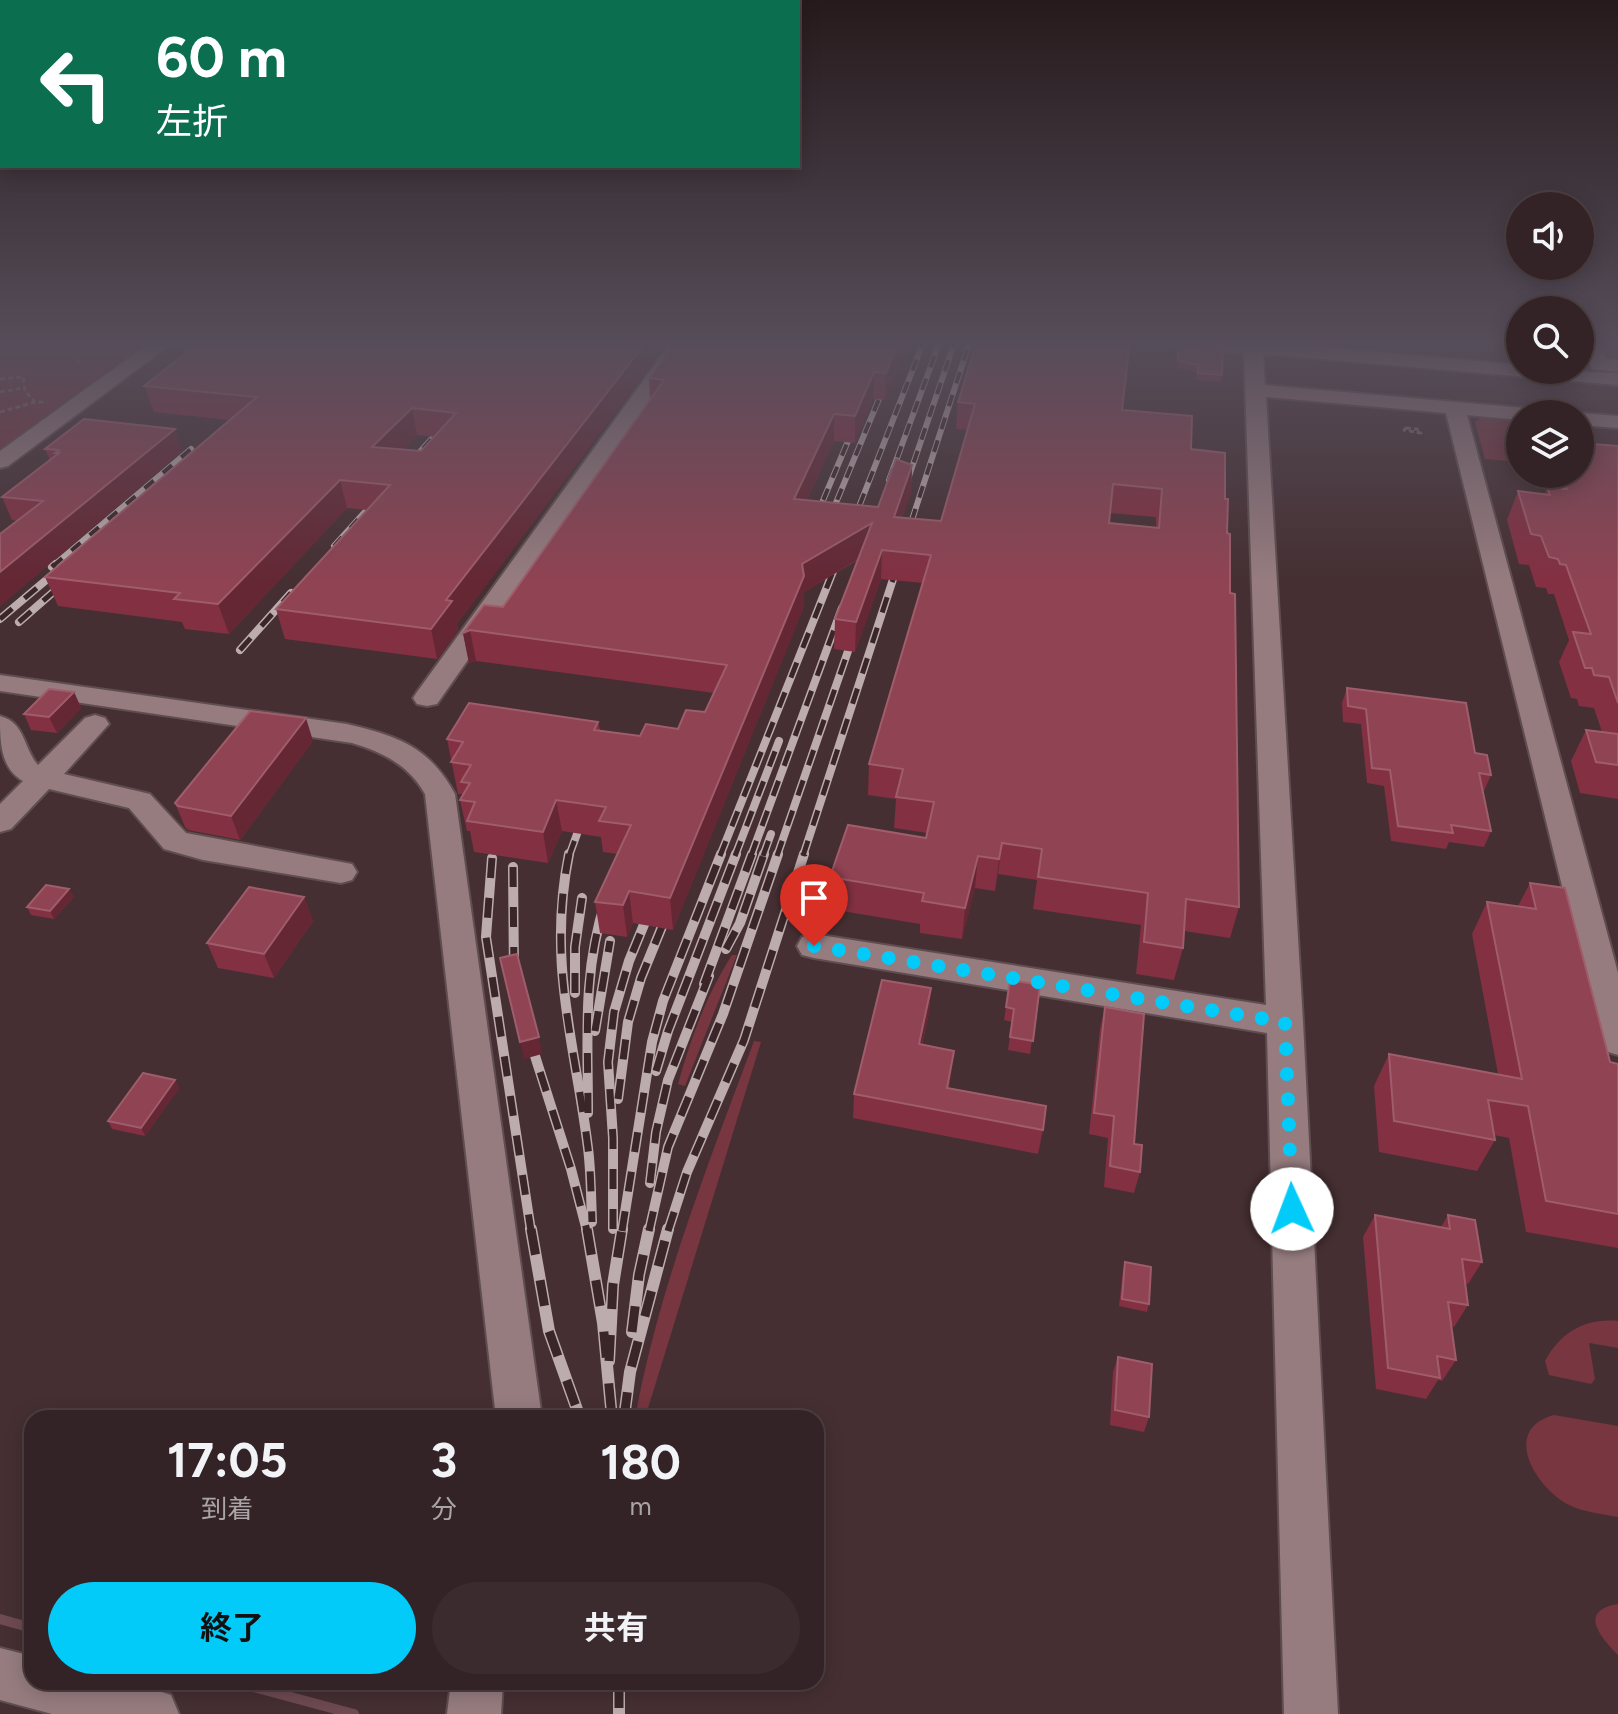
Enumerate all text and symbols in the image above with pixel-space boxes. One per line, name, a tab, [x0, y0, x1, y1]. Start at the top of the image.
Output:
text: 60 m	[156, 24, 287, 91]
icon: left	[24, 32, 128, 136]
text: 左折	[156, 100, 228, 143]
map controls	[1506, 192, 1594, 488]
button: sound	[1506, 192, 1594, 280]
button: search	[1506, 296, 1594, 384]
button: layers	[1506, 400, 1594, 488]
pin	[780, 864, 848, 946]
icon: arrive	[792, 876, 836, 920]
position arrow	[1250, 1167, 1334, 1251]
text: 17:05	[167, 1431, 287, 1489]
text: 3	[430, 1431, 457, 1489]
text: 180	[600, 1433, 681, 1491]
text: m	[629, 1490, 652, 1522]
text: 到着	[201, 1493, 253, 1525]
text: 分	[431, 1493, 457, 1525]
button: 終了	[48, 1582, 416, 1674]
button: 共有	[432, 1582, 800, 1674]

